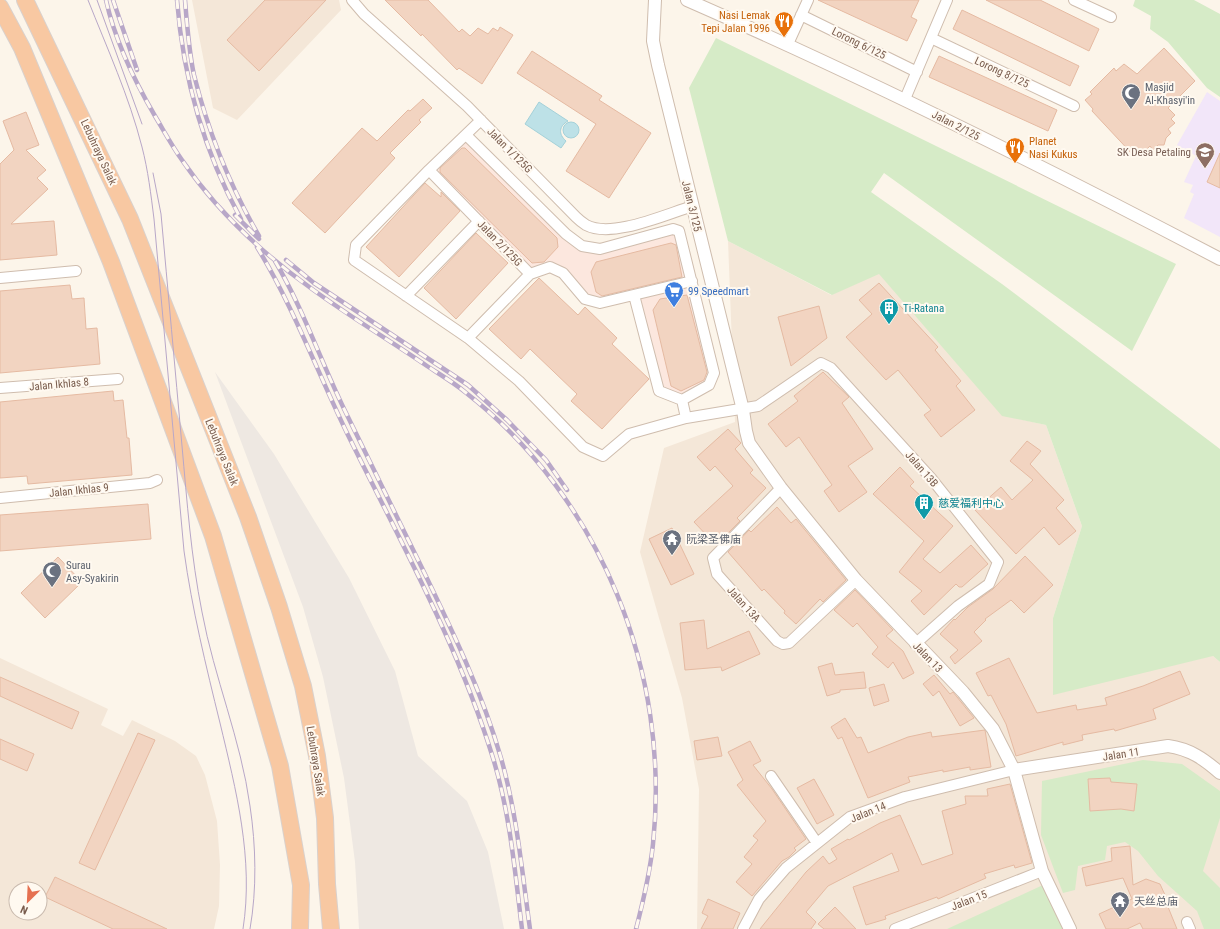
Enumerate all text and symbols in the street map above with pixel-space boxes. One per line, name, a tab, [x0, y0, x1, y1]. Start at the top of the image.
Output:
place label: Nasi Lemak Tepi Jalan 1996	[701, 9, 770, 35]
restaurant icon: Nasi Lemak Tepi Jalan 1996	[773, 10, 795, 38]
street label: Lorong 6/125	[830, 25, 888, 62]
street label: Lorong 8/125	[972, 54, 1031, 91]
place label: Masjid Al-Khasyi'in	[1145, 81, 1195, 107]
mosque icon: Masjid Al-Khasyi'in	[1120, 82, 1142, 110]
street label: Jalan 2/125	[930, 108, 982, 143]
street label: Lebuhraya Salak	[78, 117, 119, 187]
street label: Jalan 1/125G	[484, 125, 535, 176]
place label: Planet Nasi Kukus	[1029, 135, 1078, 161]
restaurant icon: Planet Nasi Kukus	[1004, 136, 1026, 164]
school or university icon: SK Desa Petaling	[1194, 141, 1216, 169]
place label: SK Desa Petaling	[1117, 146, 1191, 159]
street label: Jalan 3/125	[679, 179, 704, 233]
street label: Jalan 2/125G	[475, 218, 525, 269]
supermarket icon: 99 Speedmart	[663, 280, 685, 308]
place label: 99 Speedmart	[688, 285, 749, 298]
building icon: Ti-Ratana	[878, 297, 900, 325]
place label: Ti-Ratana	[903, 302, 944, 315]
street label: Jalan Ikhlas 8	[29, 375, 90, 394]
street label: Lebuhraya Salak	[202, 417, 241, 487]
street label: Jalan 13B	[903, 449, 941, 490]
street label: Jalan Ikhlas 9	[49, 481, 110, 500]
building icon: 慈爱福利中心	[913, 492, 935, 520]
place label: 慈爱福利中心	[938, 497, 1004, 510]
temple icon: 阮梁圣佛庙	[661, 528, 683, 556]
place label: 阮梁圣佛庙	[686, 533, 741, 546]
place label: Surau Asy-Syakirin	[66, 559, 119, 585]
mosque icon: Surau Asy-Syakirin	[41, 560, 63, 588]
street label: Jalan 13A	[724, 584, 763, 625]
street label: Jalan 13	[910, 639, 945, 675]
street label: Lebuhraya Salak	[304, 725, 327, 797]
street label: Jalan 11	[1102, 745, 1140, 764]
street label: Jalan 14	[849, 799, 888, 825]
north arrow	[8, 881, 48, 921]
street label: Jalan 15	[950, 888, 989, 913]
temple icon: 天丝总庙	[1109, 890, 1131, 918]
place label: 天丝总庙	[1134, 895, 1178, 908]
text: N	[18, 902, 30, 917]

